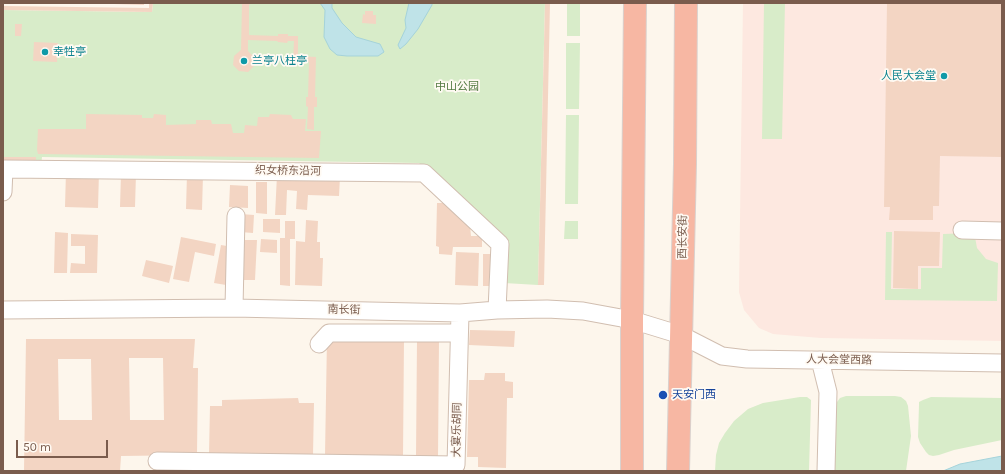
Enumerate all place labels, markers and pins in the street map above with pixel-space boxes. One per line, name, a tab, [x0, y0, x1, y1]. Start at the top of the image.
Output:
place label: 幸牲亭	[53, 45, 86, 59]
marker: 幸牲亭	[40, 47, 50, 57]
place label: 兰亭八柱亭	[252, 54, 307, 68]
marker: 兰亭八柱亭	[239, 56, 249, 66]
place label: 人民大会堂	[881, 69, 936, 83]
marker: 人民大会堂	[939, 71, 949, 81]
place label: 天安门西	[672, 388, 716, 402]
marker: 天安门西	[657, 389, 669, 401]

